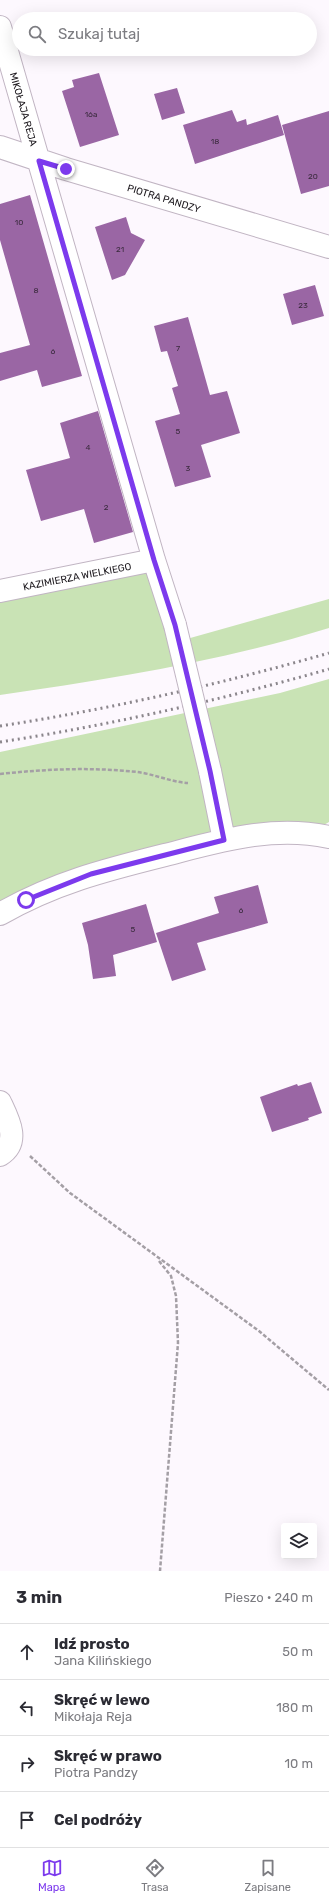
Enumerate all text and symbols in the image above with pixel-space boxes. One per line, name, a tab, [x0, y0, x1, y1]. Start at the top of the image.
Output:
search box	[12, 12, 317, 56]
icon: search	[26, 23, 48, 45]
text: Szukaj tutaj	[58, 25, 140, 43]
street label: MIKOŁAJA REJA	[7, 71, 39, 148]
house number: 16a	[85, 110, 97, 119]
house number: 18	[211, 137, 219, 146]
route end	[57, 160, 75, 178]
house number: 20	[308, 172, 318, 181]
street label: PIOTRA PANDZY	[126, 182, 202, 216]
house number: 10	[15, 218, 23, 227]
house number: 21	[116, 245, 124, 254]
house number: 8	[33, 286, 39, 295]
house number: 23	[298, 301, 308, 310]
house number: 7	[176, 344, 180, 353]
house number: 6	[51, 347, 56, 356]
house number: 5	[176, 427, 181, 436]
house number: 4	[86, 443, 91, 452]
house number: 3	[186, 464, 191, 473]
house number: 2	[104, 503, 109, 512]
street label: KAZIMIERZA WIELKIEGO	[22, 561, 133, 593]
route start	[17, 891, 35, 909]
house number: 6	[239, 906, 244, 915]
house number: 5	[131, 925, 136, 934]
map controls	[281, 1523, 317, 1559]
button: layers	[281, 1523, 317, 1559]
text: 3 min	[16, 1587, 62, 1607]
text: Pieszo · 240 m	[224, 1590, 313, 1605]
text: Idź prosto	[54, 1635, 130, 1653]
icon: ahead	[16, 1641, 38, 1663]
text: 50 m	[282, 1644, 313, 1659]
text: Jana Kilińskiego	[54, 1653, 152, 1668]
text: Skręć w lewo	[54, 1691, 150, 1709]
icon: left	[16, 1697, 38, 1719]
text: 180 m	[276, 1700, 313, 1715]
text: Mikołaja Reja	[54, 1709, 132, 1724]
text: Skręć w prawo	[54, 1747, 162, 1765]
icon: right	[16, 1753, 38, 1775]
text: 10 m	[284, 1756, 313, 1771]
text: Piotra Pandzy	[54, 1765, 138, 1780]
icon: arrive	[16, 1809, 38, 1831]
text: Cel podróży	[54, 1811, 142, 1829]
tab: Mapa	[38, 1857, 65, 1894]
tab: Trasa	[141, 1857, 169, 1894]
tab: Zapisane	[245, 1857, 291, 1894]

